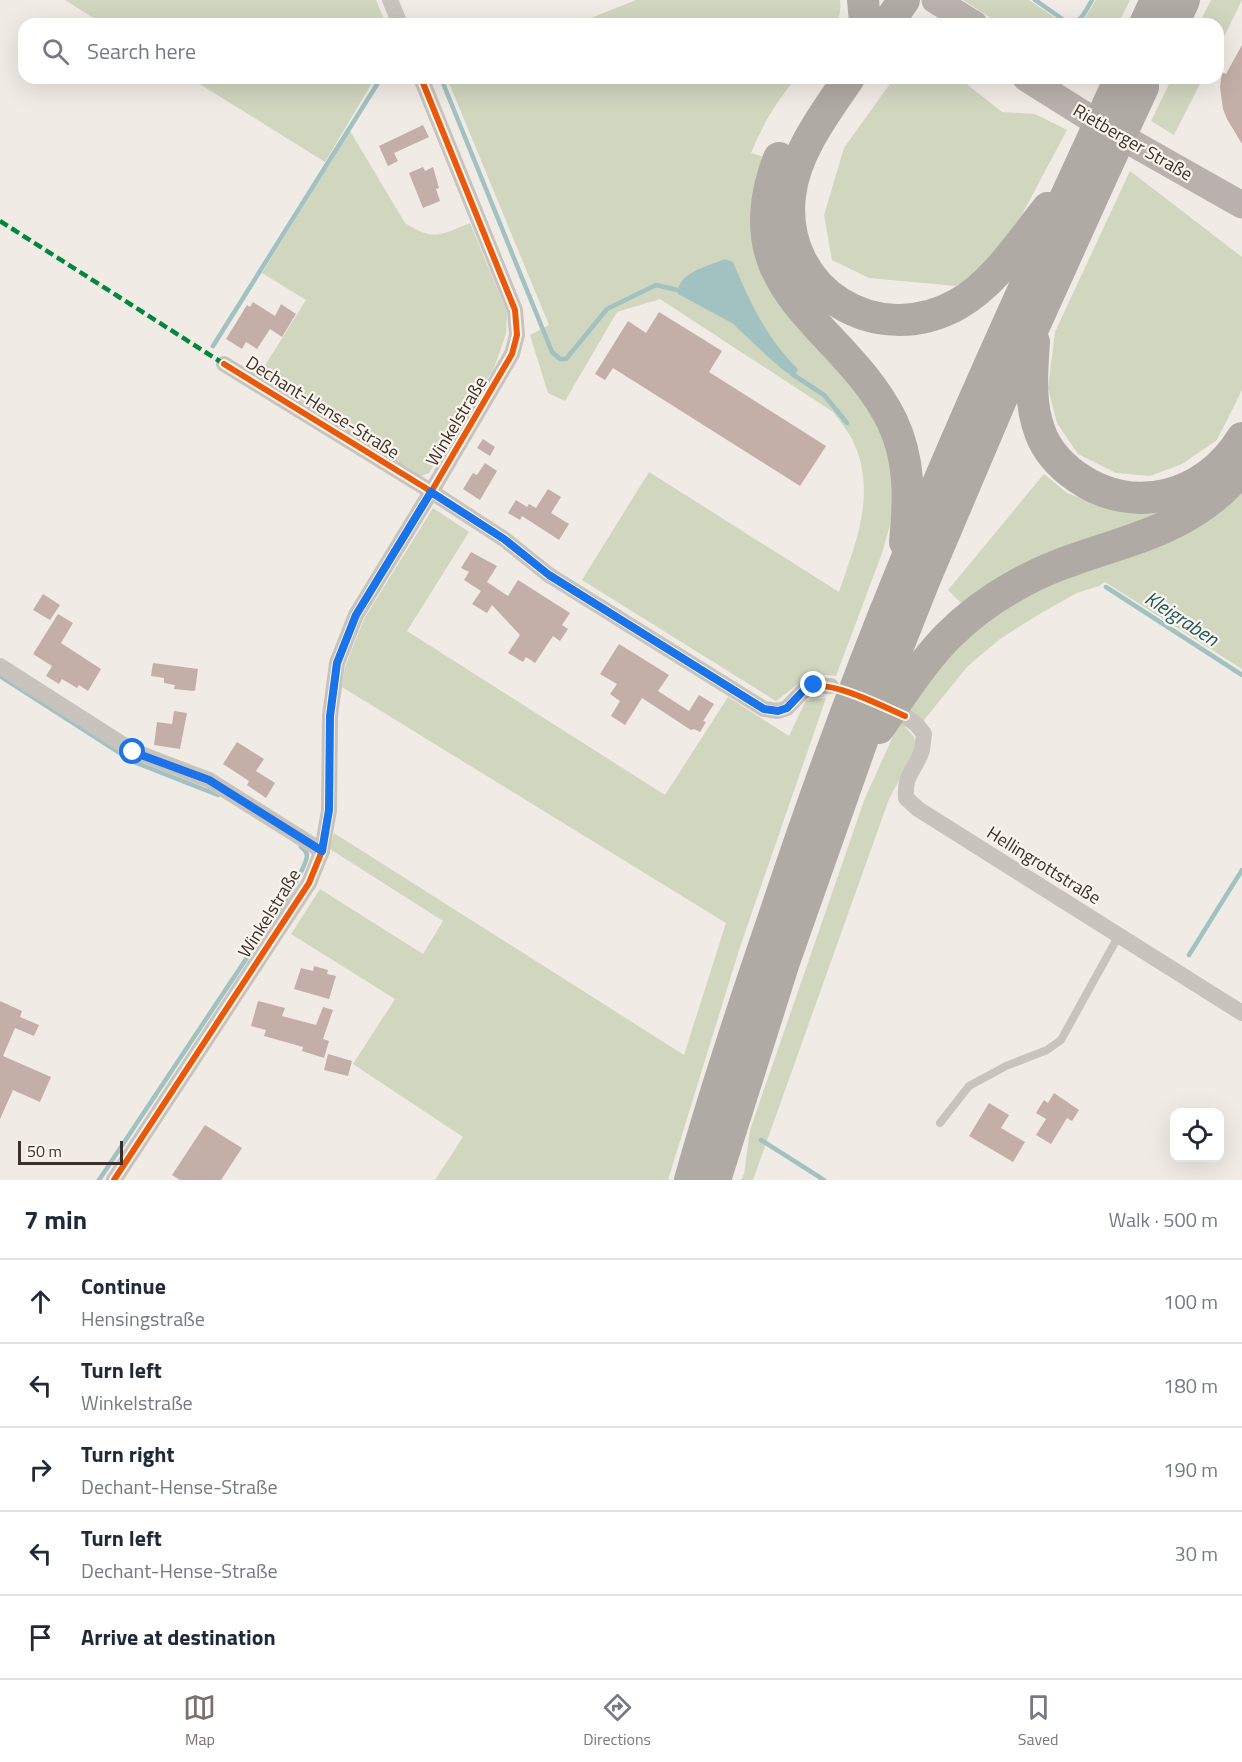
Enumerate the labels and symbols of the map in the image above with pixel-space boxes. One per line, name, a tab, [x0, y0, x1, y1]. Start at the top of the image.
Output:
street label: Rietberger Straße	[1068, 97, 1198, 187]
street label: Dechant-Hense-Straße	[241, 349, 405, 465]
street label: Winkelstraße	[419, 371, 493, 471]
water label: Kleigraben	[1139, 582, 1226, 654]
route end	[800, 671, 826, 697]
route start	[119, 738, 145, 764]
street label: Hellingrottstraße	[982, 819, 1106, 911]
street label: Winkelstraße	[231, 863, 307, 963]
scale bar	[18, 1138, 123, 1166]

